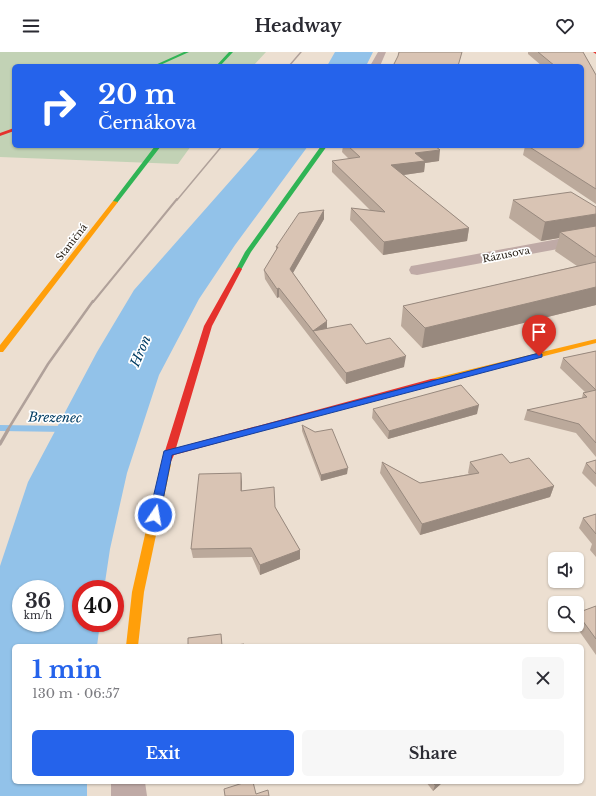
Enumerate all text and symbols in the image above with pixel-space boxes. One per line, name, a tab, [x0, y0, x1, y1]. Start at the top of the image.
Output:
icon: menu	[20, 15, 42, 37]
text: Headway	[254, 15, 342, 37]
icon: heart	[554, 15, 576, 37]
text: 20 m	[98, 77, 176, 112]
icon: right	[32, 80, 84, 132]
text: Černákova	[98, 112, 196, 134]
street label: Staničná	[53, 221, 90, 264]
street label: Rázusova	[481, 243, 531, 265]
pin	[522, 315, 556, 356]
icon: arrive	[528, 321, 550, 343]
water label: Hron	[126, 333, 155, 370]
water label: Brezenec	[27, 409, 82, 426]
position arrow	[134, 494, 176, 536]
map controls	[548, 552, 584, 632]
button: sound	[548, 552, 584, 588]
speed limit sign: 40	[72, 580, 124, 632]
text: 36	[25, 589, 51, 613]
button: search	[548, 596, 584, 632]
text: km/h	[24, 609, 52, 622]
text: 1 min	[32, 655, 102, 684]
button: close	[522, 657, 564, 699]
text: 130 m · 06:57	[32, 685, 119, 702]
button: Exit	[32, 730, 294, 776]
button: Share	[302, 730, 564, 776]

